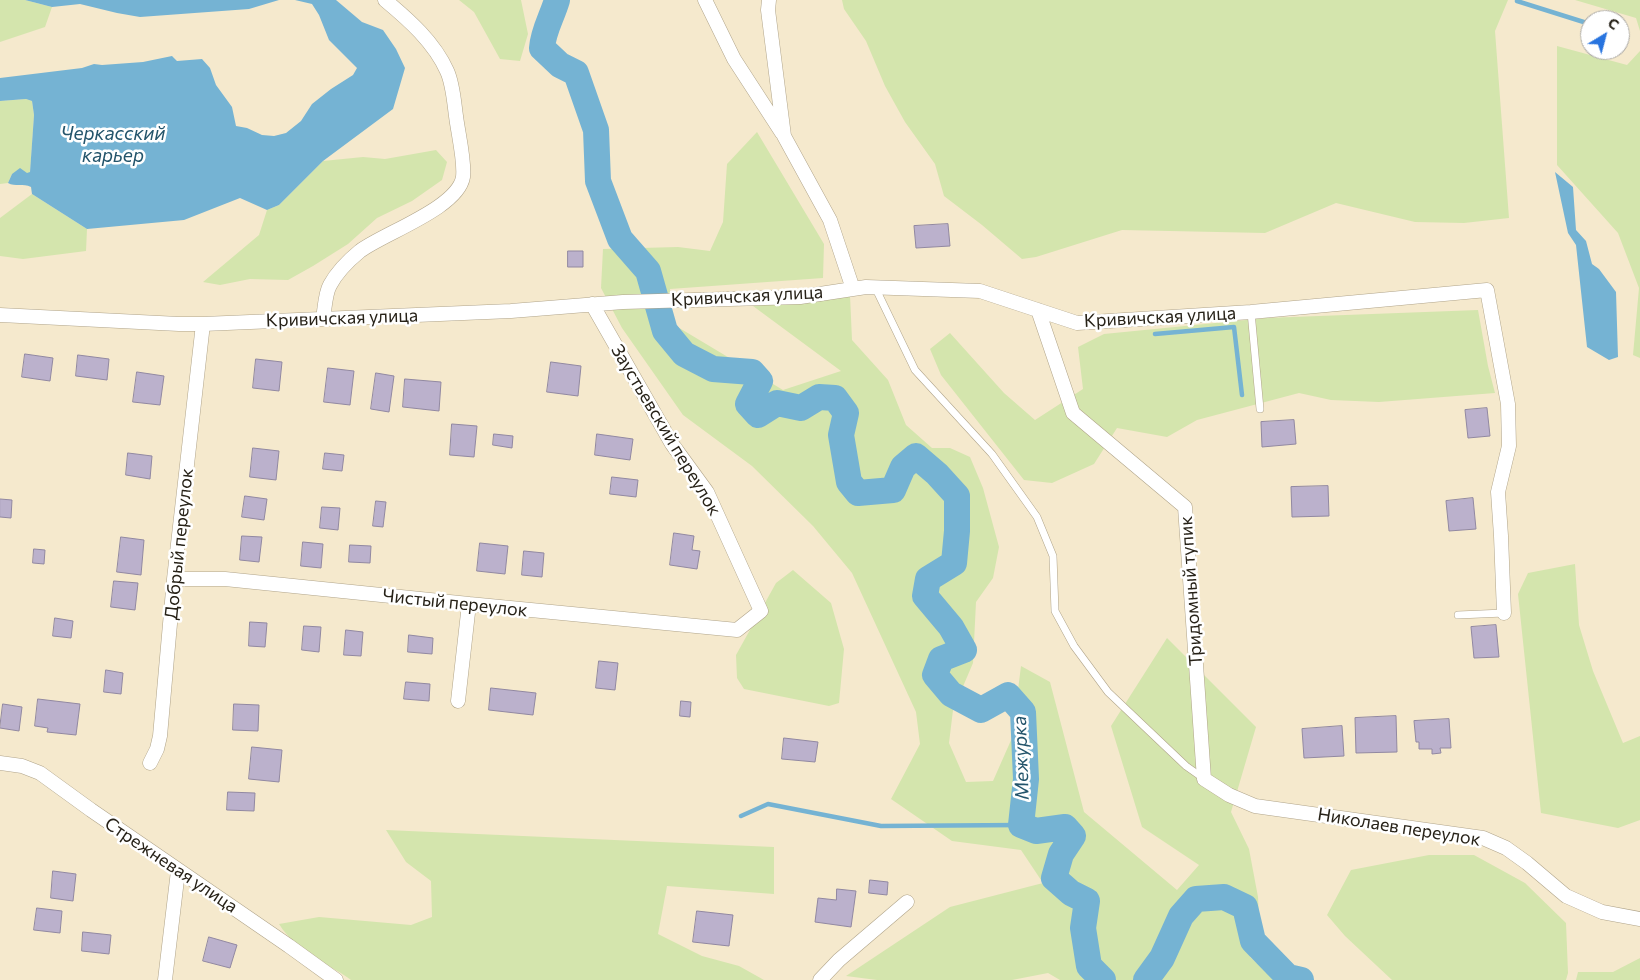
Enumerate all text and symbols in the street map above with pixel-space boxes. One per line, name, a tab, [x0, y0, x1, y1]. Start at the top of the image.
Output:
north arrow	[1580, 10, 1630, 60]
text: С	[1605, 14, 1623, 33]
water label: Черкасский карьер	[61, 123, 165, 167]
street label: Кривичская улица	[670, 281, 824, 311]
street label: Кривичская улица	[1083, 302, 1237, 332]
street label: Кривичская улица	[265, 305, 419, 331]
street label: Заустьевский переулок	[606, 341, 726, 519]
street label: Добрый переулок	[160, 467, 198, 621]
street label: Тридомный тупик	[1175, 515, 1207, 667]
street label: Чистый переулок	[381, 585, 529, 621]
water label: Межурка	[1008, 716, 1034, 800]
street label: Николаев переулок	[1316, 803, 1482, 851]
street label: Стрежневая улица	[100, 813, 242, 917]

